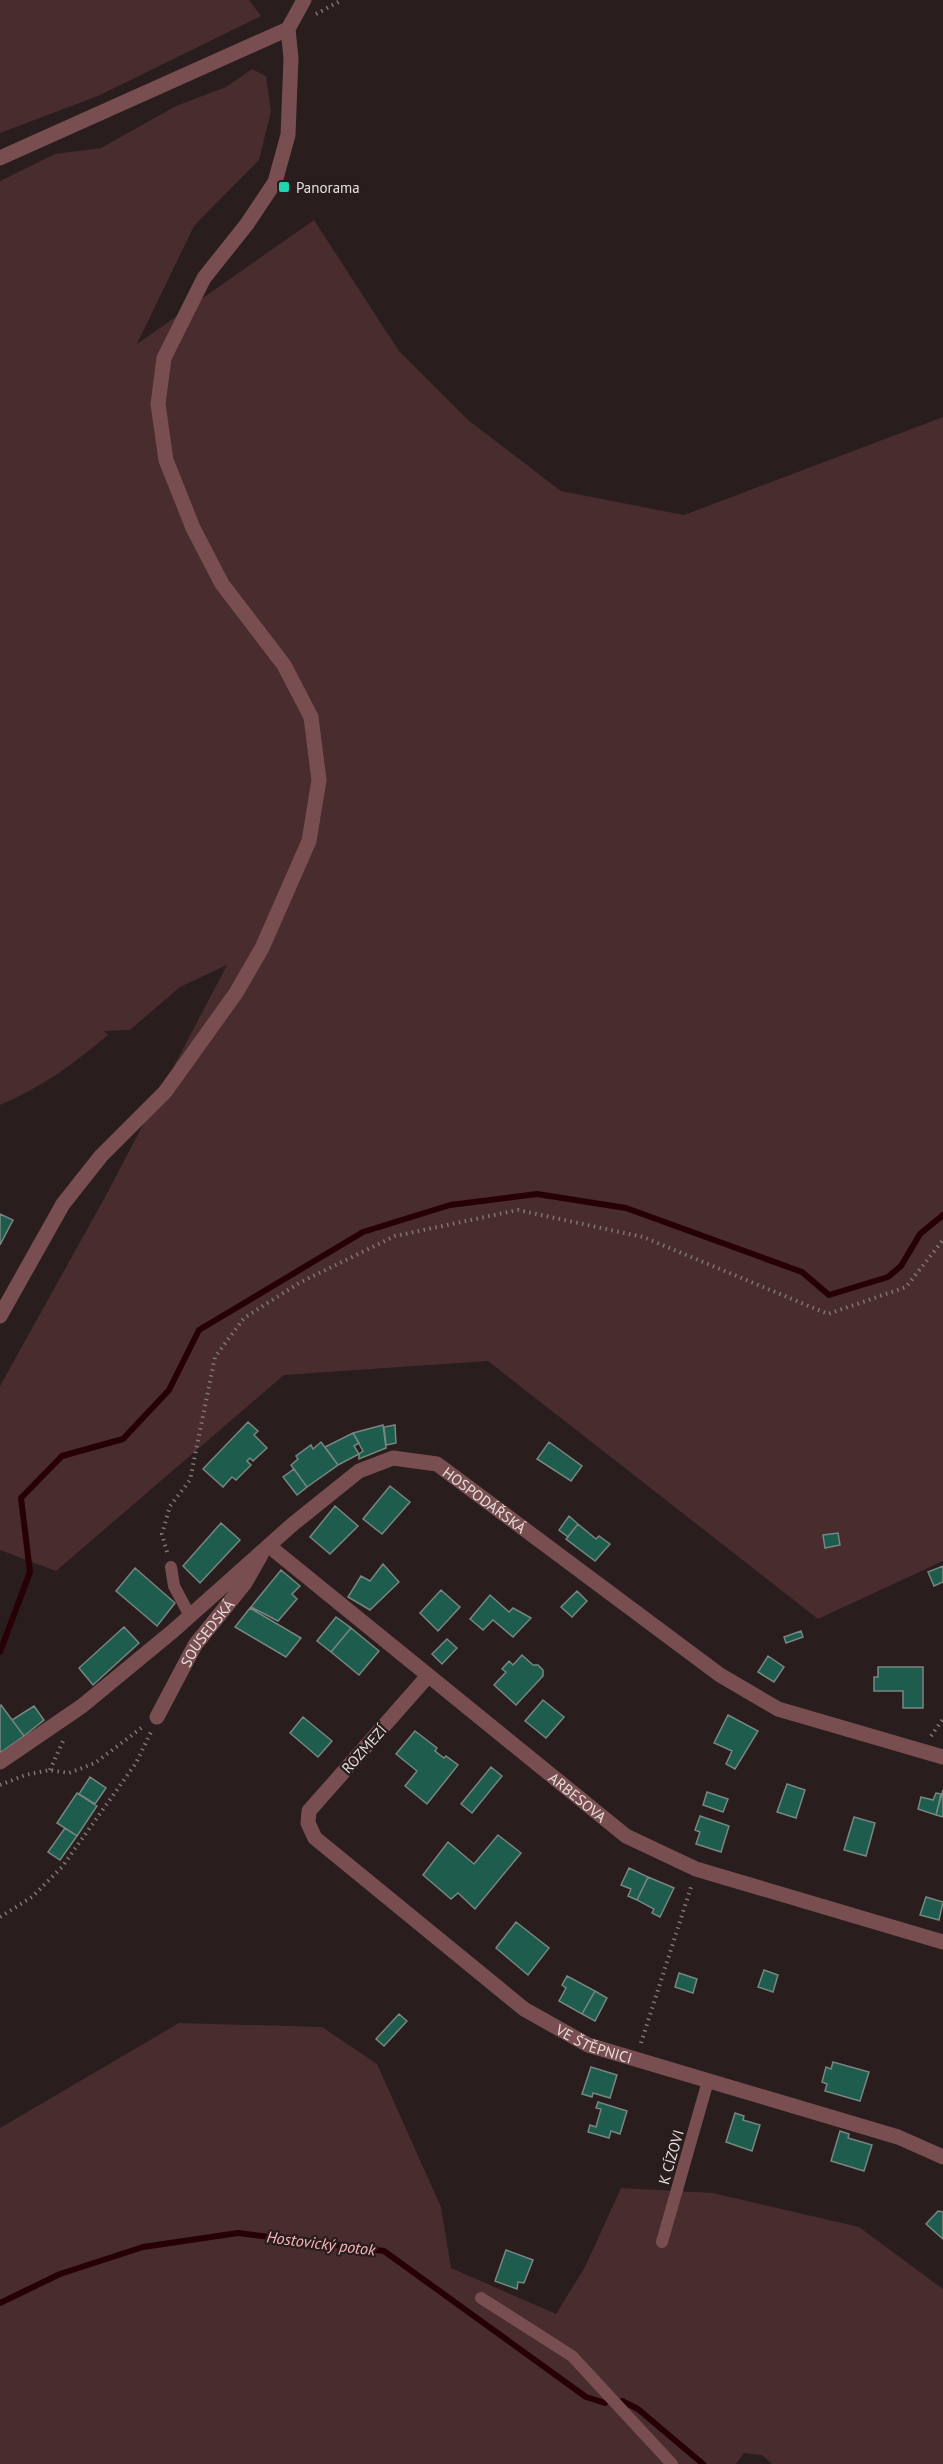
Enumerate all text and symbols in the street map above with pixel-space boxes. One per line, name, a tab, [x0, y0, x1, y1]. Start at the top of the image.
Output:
place label: Panorama	[296, 178, 360, 197]
marker: Panorama	[277, 180, 291, 194]
street label: HOSPODÁŘSKÁ	[439, 1462, 530, 1537]
street label: SOUSEDSKÁ	[176, 1595, 238, 1670]
street label: ROZMEZÍ	[337, 1720, 391, 1777]
street label: ARBESOVA	[545, 1768, 611, 1826]
street label: VE ŠTĚPNICI	[552, 2019, 635, 2067]
street label: K CÍZOVI	[654, 2127, 688, 2187]
water label: Hostovický potok	[265, 2226, 377, 2260]

